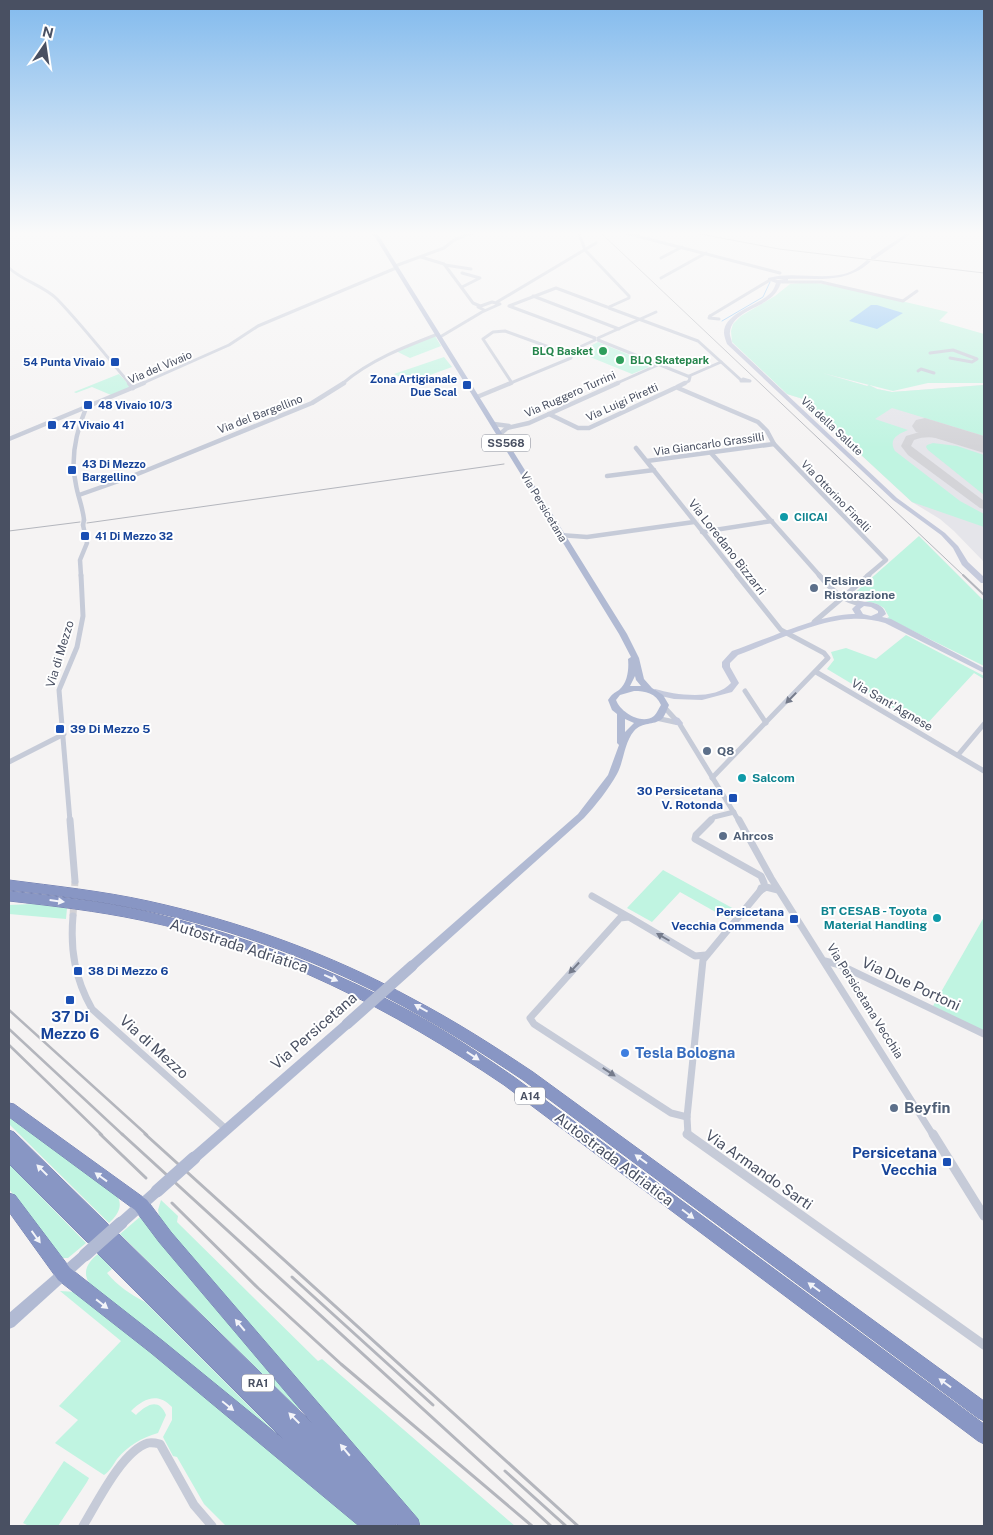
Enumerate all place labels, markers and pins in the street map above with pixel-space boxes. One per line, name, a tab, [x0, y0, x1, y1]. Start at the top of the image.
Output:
place label: BLQ Basket	[532, 345, 593, 357]
marker: BLQ Basket	[597, 345, 609, 357]
marker: BLQ Skatepark	[614, 354, 626, 366]
place label: BLQ Skatepark	[630, 354, 710, 366]
place label: 54 Punta Vivaio	[23, 356, 105, 368]
marker: 54 Punta Vivaio	[109, 356, 121, 368]
place label: Zona Artigianale Due Scal	[370, 373, 457, 398]
marker: Zona Artigianale Due Scal	[461, 379, 473, 391]
marker: 48 Vivaio 10/3	[82, 399, 94, 411]
place label: 48 Vivaio 10/3	[98, 399, 172, 411]
marker: 47 Vivaio 41	[46, 419, 58, 431]
place label: 47 Vivaio 41	[62, 419, 124, 431]
place label: 43 Di Mezzo Bargellino	[82, 458, 146, 483]
marker: 43 Di Mezzo Bargellino	[66, 464, 78, 476]
marker: CIICAI	[778, 511, 790, 523]
place label: CIICAI	[794, 511, 828, 523]
marker: 41 Di Mezzo 32	[79, 530, 91, 542]
place label: 41 Di Mezzo 32	[95, 530, 173, 542]
place label: Felsinea Ristorazione	[824, 574, 895, 602]
marker: Felsinea Ristorazione	[808, 582, 820, 594]
place label: 39 Di Mezzo 5	[70, 722, 150, 736]
marker: 39 Di Mezzo 5	[54, 723, 66, 735]
place label: Q8	[717, 744, 734, 758]
marker: Q8	[701, 745, 713, 757]
place label: Salcom	[752, 771, 795, 785]
marker: Salcom	[736, 772, 748, 784]
place label: 30 Persicetana V. Rotonda	[637, 784, 723, 812]
marker: 30 Persicetana V. Rotonda	[727, 792, 739, 804]
place label: Ahrcos	[733, 829, 774, 843]
marker: Ahrcos	[717, 830, 729, 842]
place label: BT CESAB - Toyota Material Handling	[821, 904, 927, 932]
place label: Persicetana Vecchia Commenda	[671, 905, 784, 933]
marker: BT CESAB - Toyota Material Handling	[931, 912, 943, 924]
marker: Persicetana Vecchia Commenda	[788, 913, 800, 925]
place label: 38 Di Mezzo 6	[88, 964, 168, 978]
marker: 38 Di Mezzo 6	[72, 965, 84, 977]
marker: 37 Di Mezzo 6	[64, 994, 76, 1006]
place label: 37 Di Mezzo 6	[41, 1008, 100, 1042]
place label: Tesla Bologna	[635, 1044, 735, 1061]
marker: Tesla Bologna	[619, 1047, 631, 1059]
place label: Beyfin	[904, 1099, 951, 1116]
marker: Beyfin	[888, 1102, 900, 1114]
place label: Persicetana Vecchia	[852, 1144, 937, 1178]
marker: Persicetana Vecchia	[941, 1156, 953, 1168]

